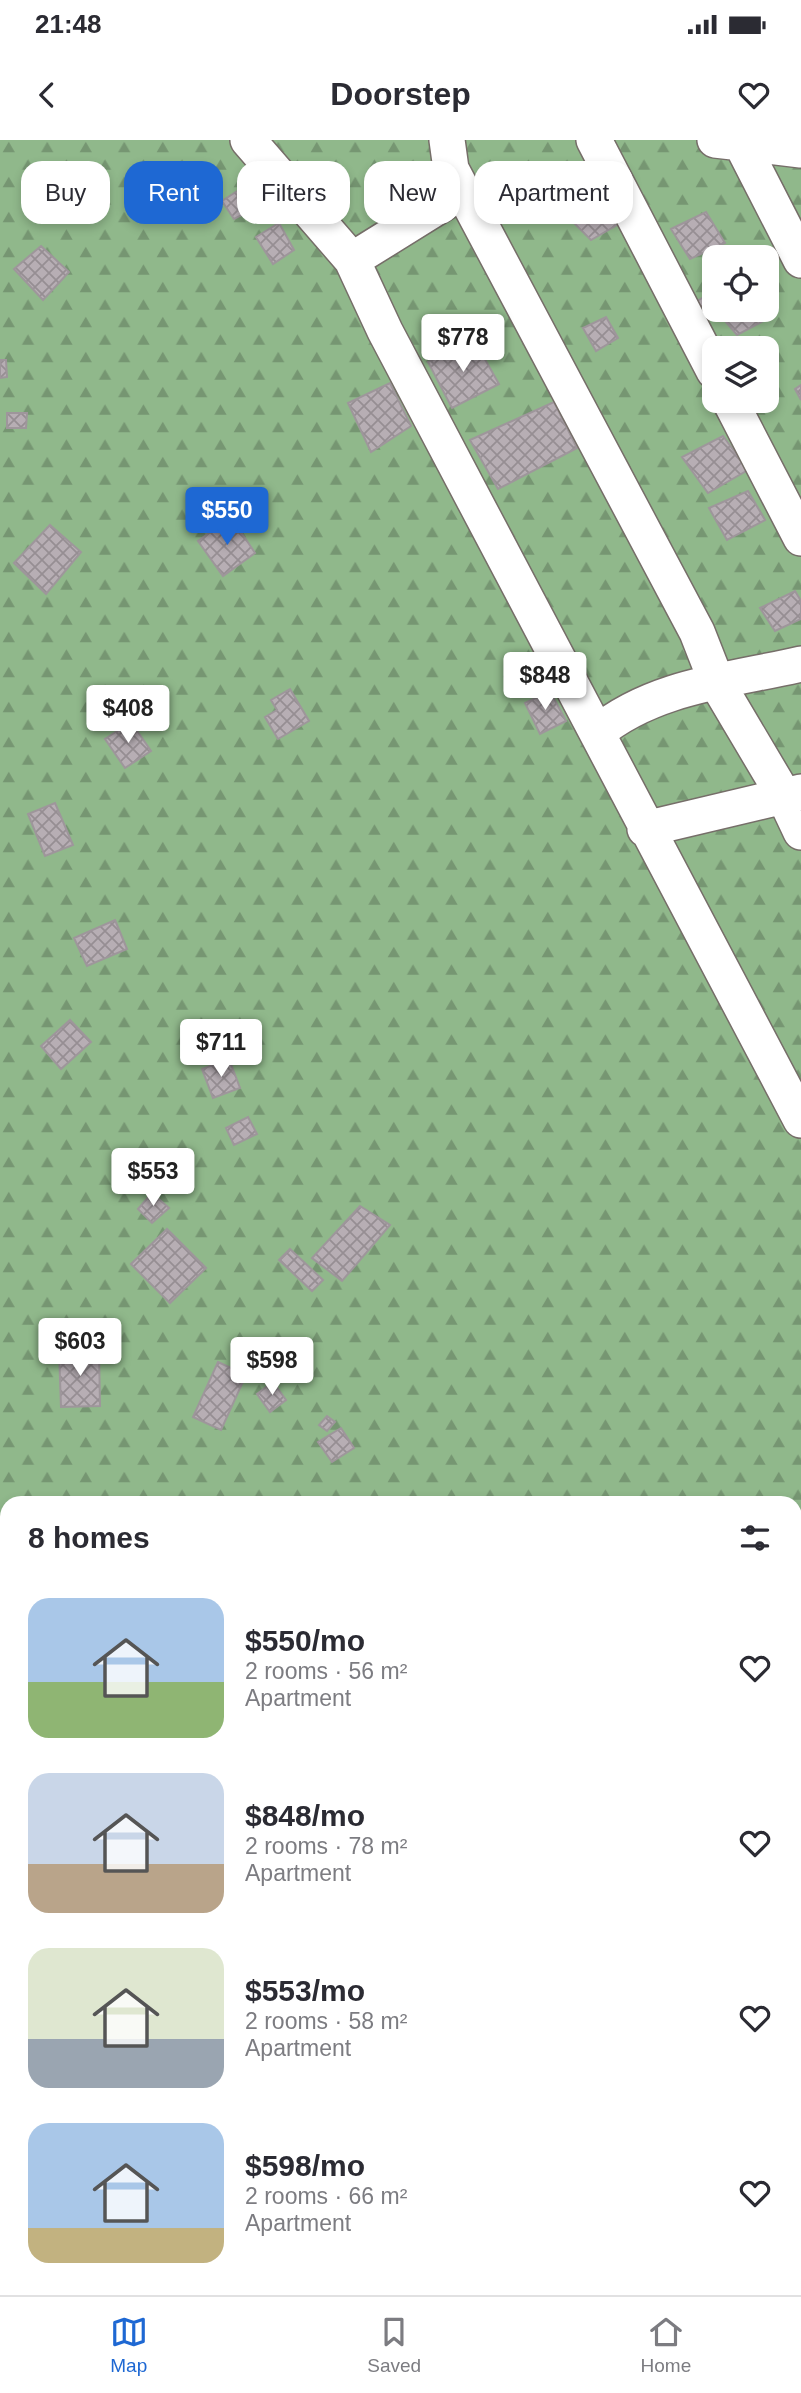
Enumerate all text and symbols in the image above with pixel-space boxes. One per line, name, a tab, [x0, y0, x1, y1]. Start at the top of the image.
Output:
text: 21:48	[35, 9, 102, 39]
icon: back	[28, 76, 66, 114]
text: Doorstep	[330, 76, 471, 112]
icon: heart	[735, 76, 773, 114]
chip: Buy	[21, 161, 110, 224]
chip: Rent	[124, 161, 223, 224]
chip: Filters	[237, 161, 350, 224]
chip: New	[364, 161, 460, 224]
chip: Apartment	[474, 161, 633, 224]
map controls	[702, 245, 779, 413]
button: locate	[702, 245, 779, 322]
pin: $778	[422, 314, 504, 374]
text: $778	[437, 324, 489, 350]
button: layers	[702, 336, 779, 413]
pin: $550	[186, 488, 268, 547]
text: $550	[201, 497, 253, 523]
pin: $848	[504, 652, 586, 712]
text: $848	[519, 662, 571, 688]
pin: $408	[87, 686, 169, 745]
text: $408	[102, 695, 154, 721]
pin: $711	[180, 1020, 262, 1079]
text: $711	[196, 1029, 246, 1055]
pin: $553	[112, 1149, 194, 1208]
text: $553	[127, 1158, 179, 1184]
pin: $603	[39, 1318, 121, 1378]
text: $603	[54, 1328, 106, 1354]
pin: $598	[231, 1338, 313, 1397]
text: $598	[246, 1347, 298, 1373]
icon: filters	[736, 1519, 774, 1557]
text: 8 homes	[28, 1521, 150, 1554]
text: $550/mo	[245, 1624, 365, 1657]
icon: home	[84, 1626, 168, 1710]
icon: heart	[736, 1649, 774, 1687]
text: 2 rooms · 56 m²	[245, 1658, 407, 1684]
text: Apartment	[245, 1685, 351, 1711]
text: $848/mo	[245, 1799, 365, 1832]
icon: home	[84, 1801, 168, 1885]
icon: heart	[736, 1824, 774, 1862]
text: 2 rooms · 78 m²	[245, 1833, 407, 1859]
text: Apartment	[245, 1860, 351, 1886]
text: $553/mo	[245, 1974, 365, 2007]
icon: home	[84, 1976, 168, 2060]
icon: heart	[736, 1999, 774, 2037]
text: 2 rooms · 58 m²	[245, 2008, 407, 2034]
text: Apartment	[245, 2035, 351, 2061]
text: $598/mo	[245, 2149, 365, 2182]
icon: home	[84, 2151, 168, 2235]
icon: heart	[736, 2174, 774, 2212]
text: 2 rooms · 66 m²	[245, 2183, 407, 2209]
text: Apartment	[245, 2210, 351, 2236]
tab: Map	[110, 2313, 148, 2377]
tab: Saved	[367, 2313, 421, 2377]
tab: Home	[641, 2313, 691, 2377]

